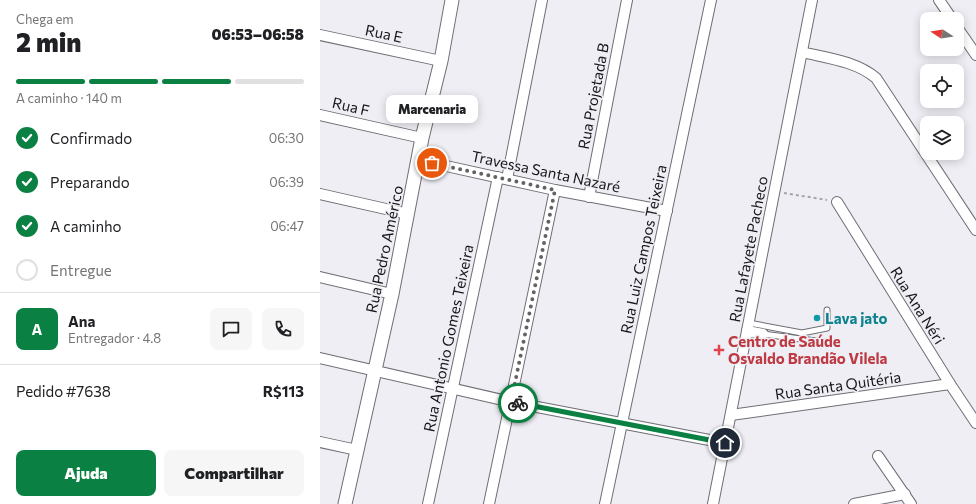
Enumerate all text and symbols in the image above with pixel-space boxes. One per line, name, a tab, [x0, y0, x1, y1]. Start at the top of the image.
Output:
text: Chega em	[16, 11, 74, 27]
north arrow	[920, 12, 964, 56]
map controls	[920, 12, 964, 160]
street label: Rua E	[364, 20, 405, 46]
text: 06:53–06:58	[212, 25, 304, 43]
text: 2 min	[16, 26, 81, 57]
street label: Rua Projetada B	[574, 41, 612, 151]
button: locate	[920, 64, 964, 108]
text: A caminho · 140 m	[16, 90, 122, 106]
street label: Rua F	[331, 93, 371, 119]
callout: Marcenaria	[386, 95, 478, 123]
text: Marcenaria	[398, 101, 466, 117]
button: layers	[920, 116, 964, 160]
icon: check	[16, 127, 38, 149]
text: Confirmado	[50, 129, 132, 147]
text: 06:30	[269, 130, 304, 146]
pin	[415, 146, 449, 180]
street label: Travessa Santa Nazaré	[470, 146, 622, 196]
icon: bag	[421, 152, 443, 174]
street label: Rua Luiz Campos Teixeira	[616, 163, 670, 335]
icon: check	[16, 171, 38, 193]
text: Preparando	[50, 173, 130, 191]
text: 06:39	[269, 174, 304, 190]
street label: Rua Lafayete Pacheco	[725, 174, 771, 324]
street label: Rua Pedro Américo	[362, 184, 406, 314]
icon: check	[16, 215, 38, 237]
text: A caminho	[50, 217, 122, 235]
text: 06:47	[270, 218, 304, 234]
street label: Rua Antonio Gomes Teixeira	[419, 243, 477, 433]
text: Entregue	[50, 261, 112, 279]
street label: Rua Ana Néri	[887, 263, 949, 347]
button: chat	[210, 308, 252, 350]
button: phone	[262, 308, 304, 350]
place label: Lava jato	[825, 309, 888, 327]
text: Ana	[68, 312, 95, 330]
marker: Lava jato	[812, 313, 822, 323]
text: A	[32, 320, 42, 338]
text: Entregador · 4.8	[68, 330, 161, 346]
place label: Centro de Saúde Osvaldo Brandão Vilela	[728, 332, 888, 367]
marker: Centro de Saúde Osvaldo Brandão Vilela	[713, 344, 725, 356]
street label: Rua Santa Quitéria	[774, 367, 902, 403]
text: Pedido #7638	[16, 382, 111, 400]
text: R$113	[263, 382, 304, 400]
courier	[498, 383, 538, 423]
icon: bike	[507, 392, 529, 414]
pin	[708, 426, 742, 460]
icon: home	[714, 432, 736, 454]
button: Ajuda	[16, 450, 156, 496]
button: Compartilhar	[164, 450, 304, 496]

